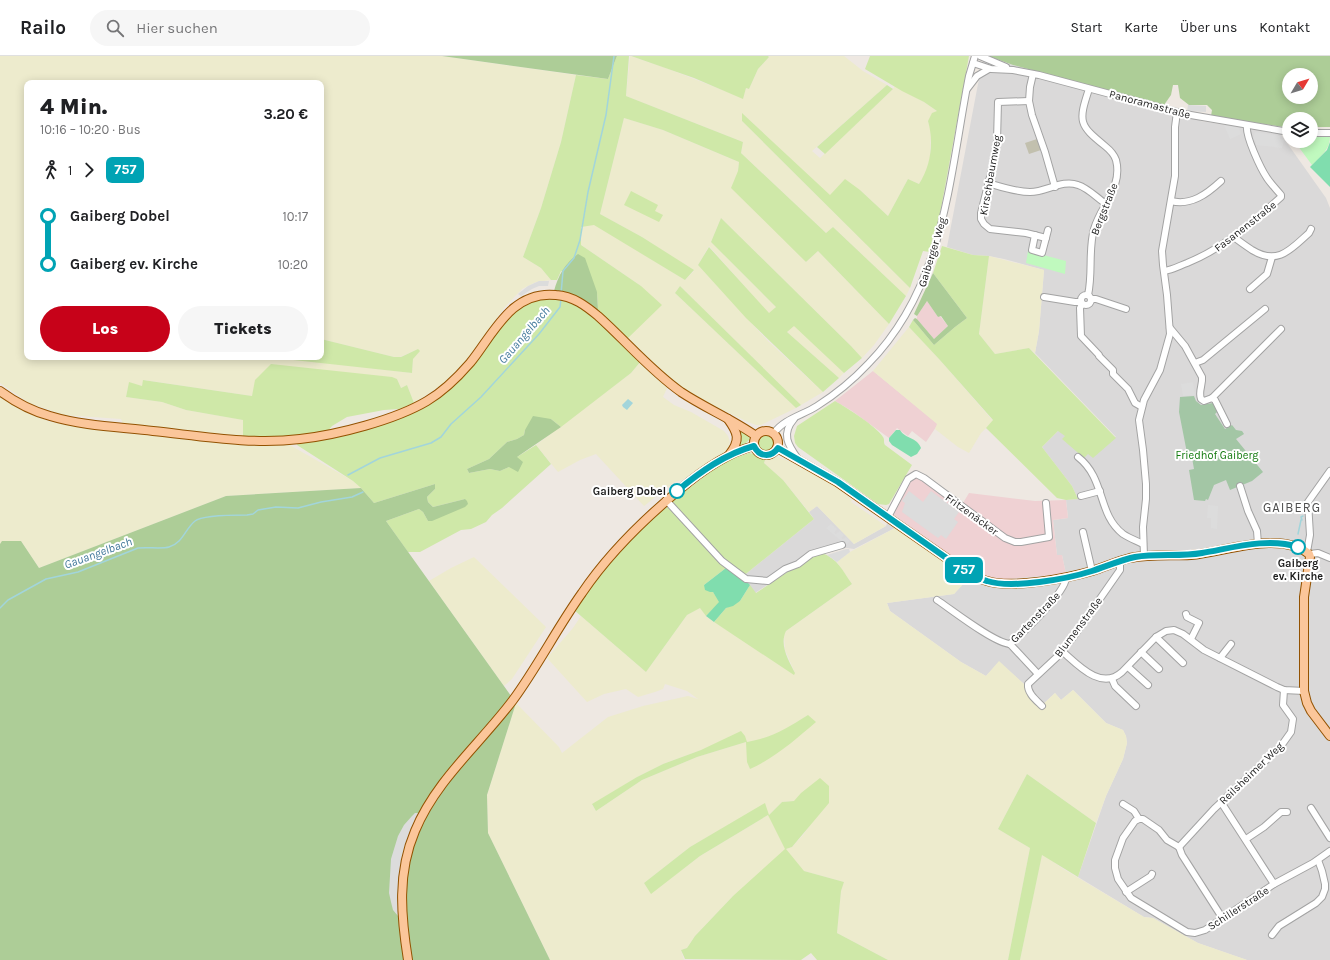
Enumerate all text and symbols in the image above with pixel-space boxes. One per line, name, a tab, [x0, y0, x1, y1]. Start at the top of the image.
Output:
search box	[90, 10, 370, 46]
text: Railo	[20, 17, 66, 39]
icon: search	[104, 17, 126, 39]
text: Hier suchen	[136, 19, 218, 37]
text: Start	[1070, 19, 1102, 36]
text: Karte	[1124, 19, 1158, 36]
text: Über uns	[1180, 19, 1237, 36]
text: Kontakt	[1259, 19, 1310, 36]
north arrow	[1282, 68, 1318, 104]
map controls	[1282, 68, 1318, 148]
street label: Panoramastraße	[1108, 87, 1192, 122]
text: 4 Min.	[40, 94, 107, 120]
text: 3.20 €	[264, 105, 308, 123]
button: layers	[1282, 112, 1318, 148]
text: 10:16 – 10:20 · Bus	[40, 122, 141, 137]
street label: Kirschbaumweg	[977, 133, 1004, 216]
icon: walk	[40, 159, 62, 181]
icon: forward	[78, 159, 100, 181]
text: 757	[114, 161, 136, 178]
text: 1	[68, 163, 72, 178]
street label: Bergstraße	[1088, 181, 1121, 237]
street label: Fasanenstraße	[1212, 198, 1279, 255]
text: Gaiberg Dobel	[70, 207, 170, 225]
text: 10:17	[283, 209, 308, 224]
street label: Gaiberger Weg	[916, 215, 949, 289]
text: Gaiberg ev. Kirche	[70, 255, 198, 273]
text: 10:20	[278, 257, 308, 272]
water label: Gauangelbach	[495, 304, 553, 366]
button: Los	[40, 306, 170, 352]
button: Tickets	[178, 306, 308, 352]
park label: Friedhof Gaiberg	[1176, 449, 1259, 462]
marker: Gaiberg Dobel	[669, 483, 685, 499]
place label: Gaiberg Dobel	[593, 485, 666, 498]
street label: Fritzenäcker	[943, 491, 1001, 538]
district label: GAIBERG	[1263, 500, 1321, 515]
water label: Gauangelbach	[62, 534, 134, 572]
marker: Gaiberg ev. Kirche	[1290, 539, 1306, 555]
line badge: 757	[941, 557, 987, 583]
place label: Gaiberg ev. Kirche	[1273, 557, 1323, 583]
text: 757	[953, 561, 975, 578]
street label: Gartenstraße	[1008, 589, 1063, 646]
street label: Blumenstraße	[1052, 595, 1105, 660]
street label: Reilsheimer Weg	[1217, 739, 1287, 807]
street label: Schillerstraße	[1205, 884, 1272, 933]

